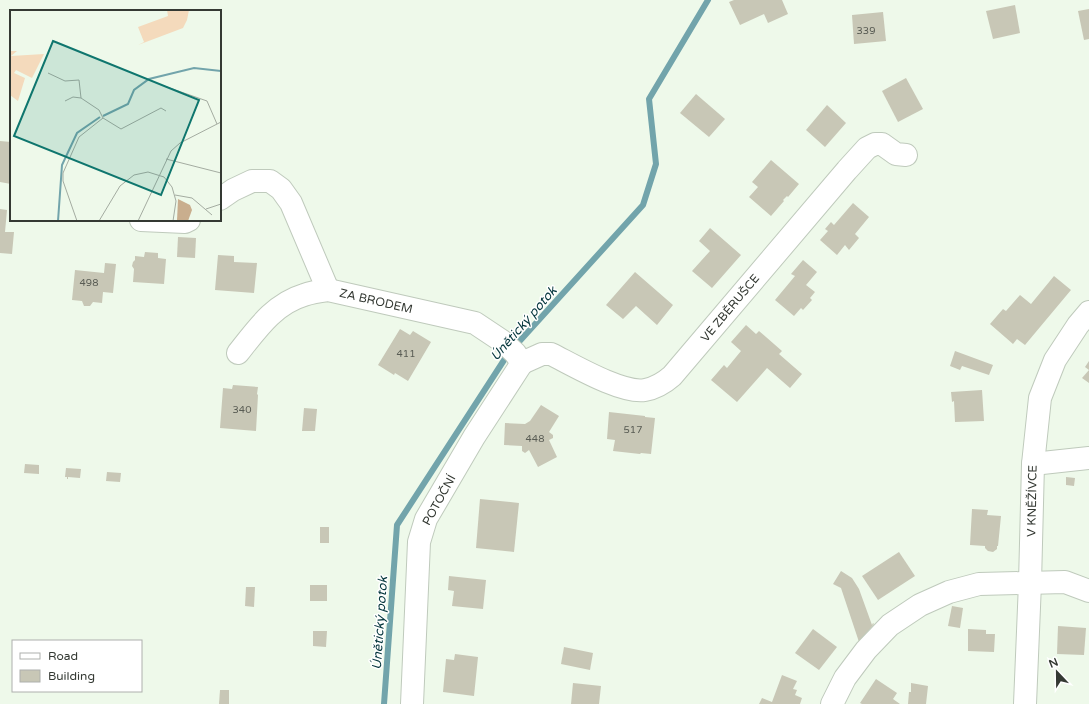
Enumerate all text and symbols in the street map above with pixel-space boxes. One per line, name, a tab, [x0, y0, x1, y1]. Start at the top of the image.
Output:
inset map	[10, 10, 221, 221]
house number: 339	[857, 25, 875, 37]
street label: VE ZBĚRUŠCE	[698, 271, 763, 345]
house number: 498	[80, 277, 98, 289]
water label: Únětický potok	[487, 282, 561, 364]
street label: ZA BRODEM	[338, 286, 414, 316]
house number: 411	[397, 348, 415, 360]
house number: 340	[233, 404, 251, 416]
house number: 517	[624, 424, 642, 436]
house number: 448	[526, 433, 544, 445]
street label: V KNĚŽÍVCE	[1024, 465, 1040, 537]
street label: POTOČNÍ	[419, 472, 459, 528]
water label: Únětický potok	[369, 575, 391, 670]
legend	[12, 640, 142, 692]
text: Road	[48, 649, 78, 663]
north arrow	[1037, 652, 1077, 692]
text: N	[1047, 656, 1060, 671]
text: Building	[48, 669, 95, 683]

